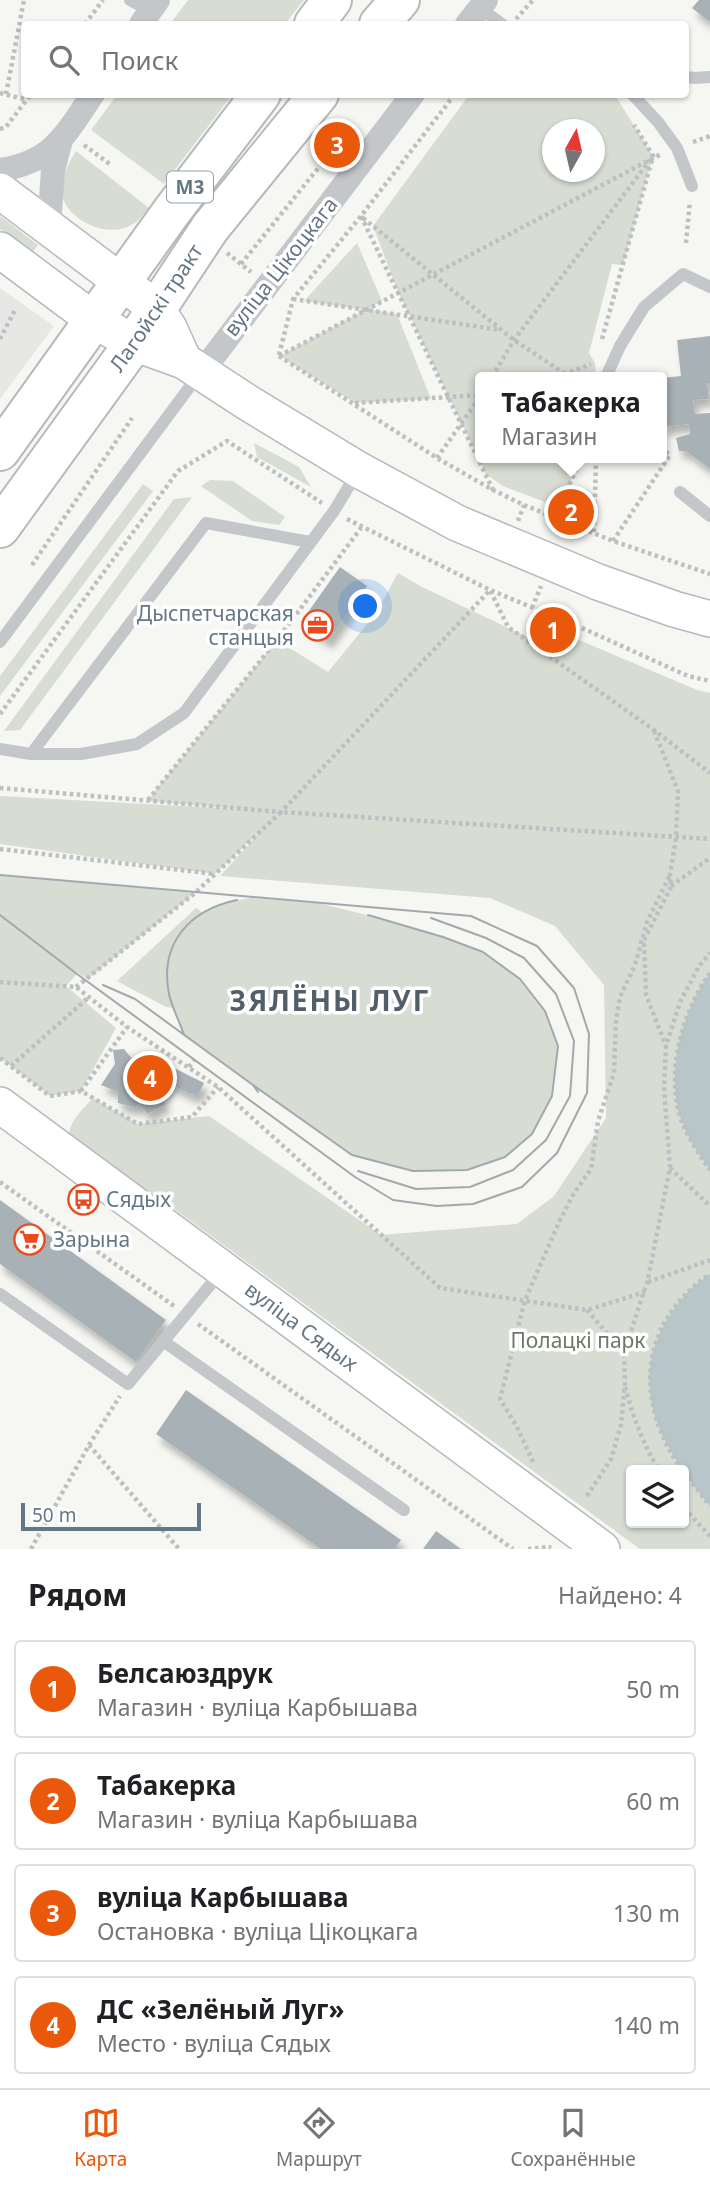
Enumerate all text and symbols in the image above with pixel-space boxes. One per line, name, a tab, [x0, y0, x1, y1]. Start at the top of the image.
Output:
search box	[21, 21, 689, 98]
icon: search	[45, 41, 83, 79]
text: Поиск	[101, 42, 178, 78]
pin: 3	[314, 119, 360, 171]
north arrow	[542, 119, 605, 182]
road number: М3	[167, 172, 213, 202]
street label: вуліца Цікоцкага	[217, 191, 343, 342]
street label: Лагойскі тракт	[103, 238, 209, 377]
popup	[475, 372, 667, 463]
text: Табакерка	[501, 384, 641, 420]
text: Магазин	[501, 420, 597, 452]
pin: 2	[548, 486, 594, 538]
your location	[348, 589, 382, 623]
place label: Дыспетчарская станцыя	[137, 599, 294, 651]
pin: 1	[530, 604, 576, 656]
office icon: Дыспетчарская станцыя	[300, 609, 334, 643]
district label: ЗЯЛЁНЫ ЛУГ	[230, 981, 430, 1019]
pin: 4	[127, 1052, 173, 1104]
bus stop icon: Сядых	[66, 1183, 100, 1217]
place label: Сядых	[106, 1185, 171, 1213]
supermarket icon: Зарына	[13, 1223, 47, 1257]
place label: Зарына	[53, 1225, 130, 1253]
street label: вуліца Сядых	[239, 1275, 364, 1377]
park label: Полацкі парк	[510, 1326, 646, 1354]
map controls	[626, 1465, 689, 1528]
button: layers	[626, 1465, 689, 1528]
scale bar	[21, 1500, 201, 1532]
text: 50 m	[32, 1502, 76, 1528]
text: Рядом	[28, 1574, 127, 1615]
text: Найдено: 4	[558, 1579, 682, 1611]
text: Белсаюздрук	[97, 1655, 273, 1691]
text: 1	[46, 1673, 60, 1705]
text: 50 m	[626, 1673, 680, 1705]
text: Магазин · вуліца Карбышава	[97, 1691, 418, 1723]
text: Табакерка	[97, 1767, 236, 1803]
text: 2	[46, 1785, 60, 1817]
text: 60 m	[626, 1785, 680, 1817]
text: Магазин · вуліца Карбышава	[97, 1803, 418, 1835]
text: вуліца Карбышава	[97, 1879, 349, 1915]
text: 3	[46, 1897, 60, 1929]
text: 130 m	[613, 1897, 680, 1929]
text: Остановка · вуліца Цікоцкага	[97, 1915, 418, 1947]
text: ДС «Зелёный Луг»	[97, 1991, 344, 2027]
text: 4	[46, 2009, 60, 2041]
text: 140 m	[613, 2009, 680, 2041]
text: Место · вуліца Сядых	[97, 2027, 331, 2059]
tab: Карта	[74, 2104, 127, 2172]
tab: Маршрут	[276, 2104, 362, 2172]
tab: Сохранённые	[510, 2104, 636, 2172]

